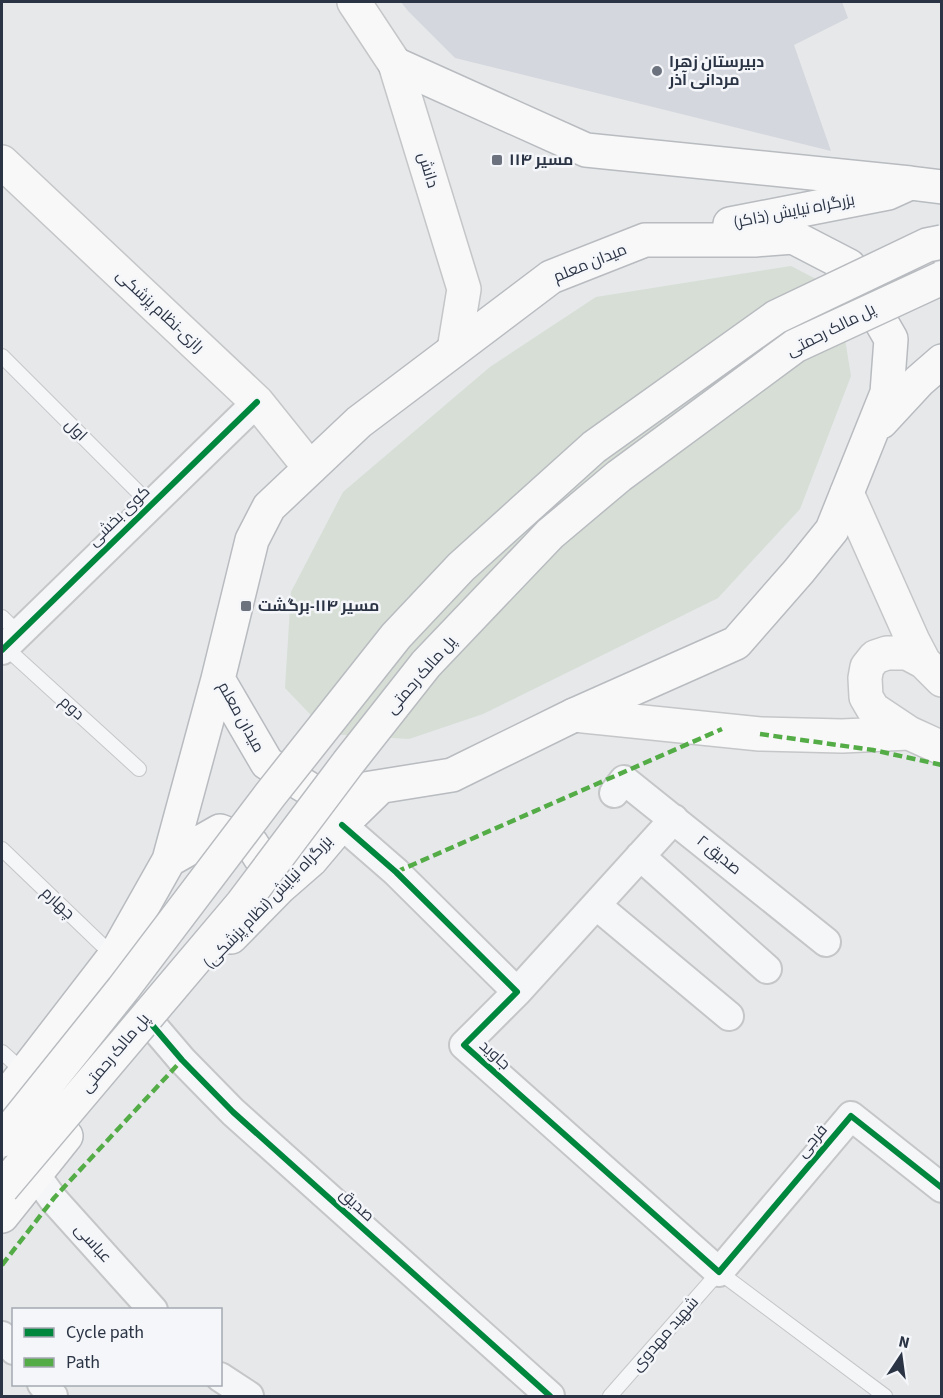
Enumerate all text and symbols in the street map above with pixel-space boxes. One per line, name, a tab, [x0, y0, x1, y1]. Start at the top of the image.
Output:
place label: دبیرستان زهرا مردانی آذر	[668, 51, 764, 91]
marker: دبیرستان زهرا مردانی آذر	[650, 64, 664, 78]
street label: دانش	[412, 149, 444, 191]
place label: مسیر ۱۱۴	[509, 149, 573, 171]
marker: مسیر ۱۱۴	[490, 153, 504, 167]
street label: بزرگراه نیایش (ذاکر)	[731, 188, 857, 234]
street label: میدان معلم	[550, 238, 630, 288]
street label: رازی-نظام پزشکی	[111, 264, 209, 358]
street label: پل مالک رحمتی	[783, 298, 880, 362]
street label: اول	[60, 414, 92, 446]
street label: کوی بخشی	[83, 481, 155, 551]
place label: مسیر ۱۱۴-برگشت	[258, 595, 379, 617]
marker: مسیر ۱۱۴-برگشت	[239, 599, 253, 613]
street label: پل مالک رحمتی	[381, 631, 462, 719]
street label: میدان معلم	[213, 678, 269, 756]
street label: دوم	[55, 691, 89, 725]
street label: بزرگراه نیایش (نظام پزشکی)	[198, 830, 338, 974]
street label: صدیق ۲	[692, 830, 746, 880]
street label: چهارم	[36, 882, 80, 924]
street label: پل مالک رحمتی	[75, 1008, 155, 1097]
street label: جاوید	[475, 1035, 515, 1075]
street label: فرجی	[792, 1120, 832, 1162]
street label: صدیق	[335, 1183, 379, 1227]
street label: عباسی	[69, 1218, 117, 1268]
street label: شهید مهدوی	[626, 1292, 704, 1376]
legend	[12, 1308, 222, 1386]
text: Cycle path	[66, 1320, 144, 1345]
north arrow	[871, 1326, 931, 1386]
text: N	[896, 1330, 912, 1354]
text: Path	[66, 1350, 100, 1375]

